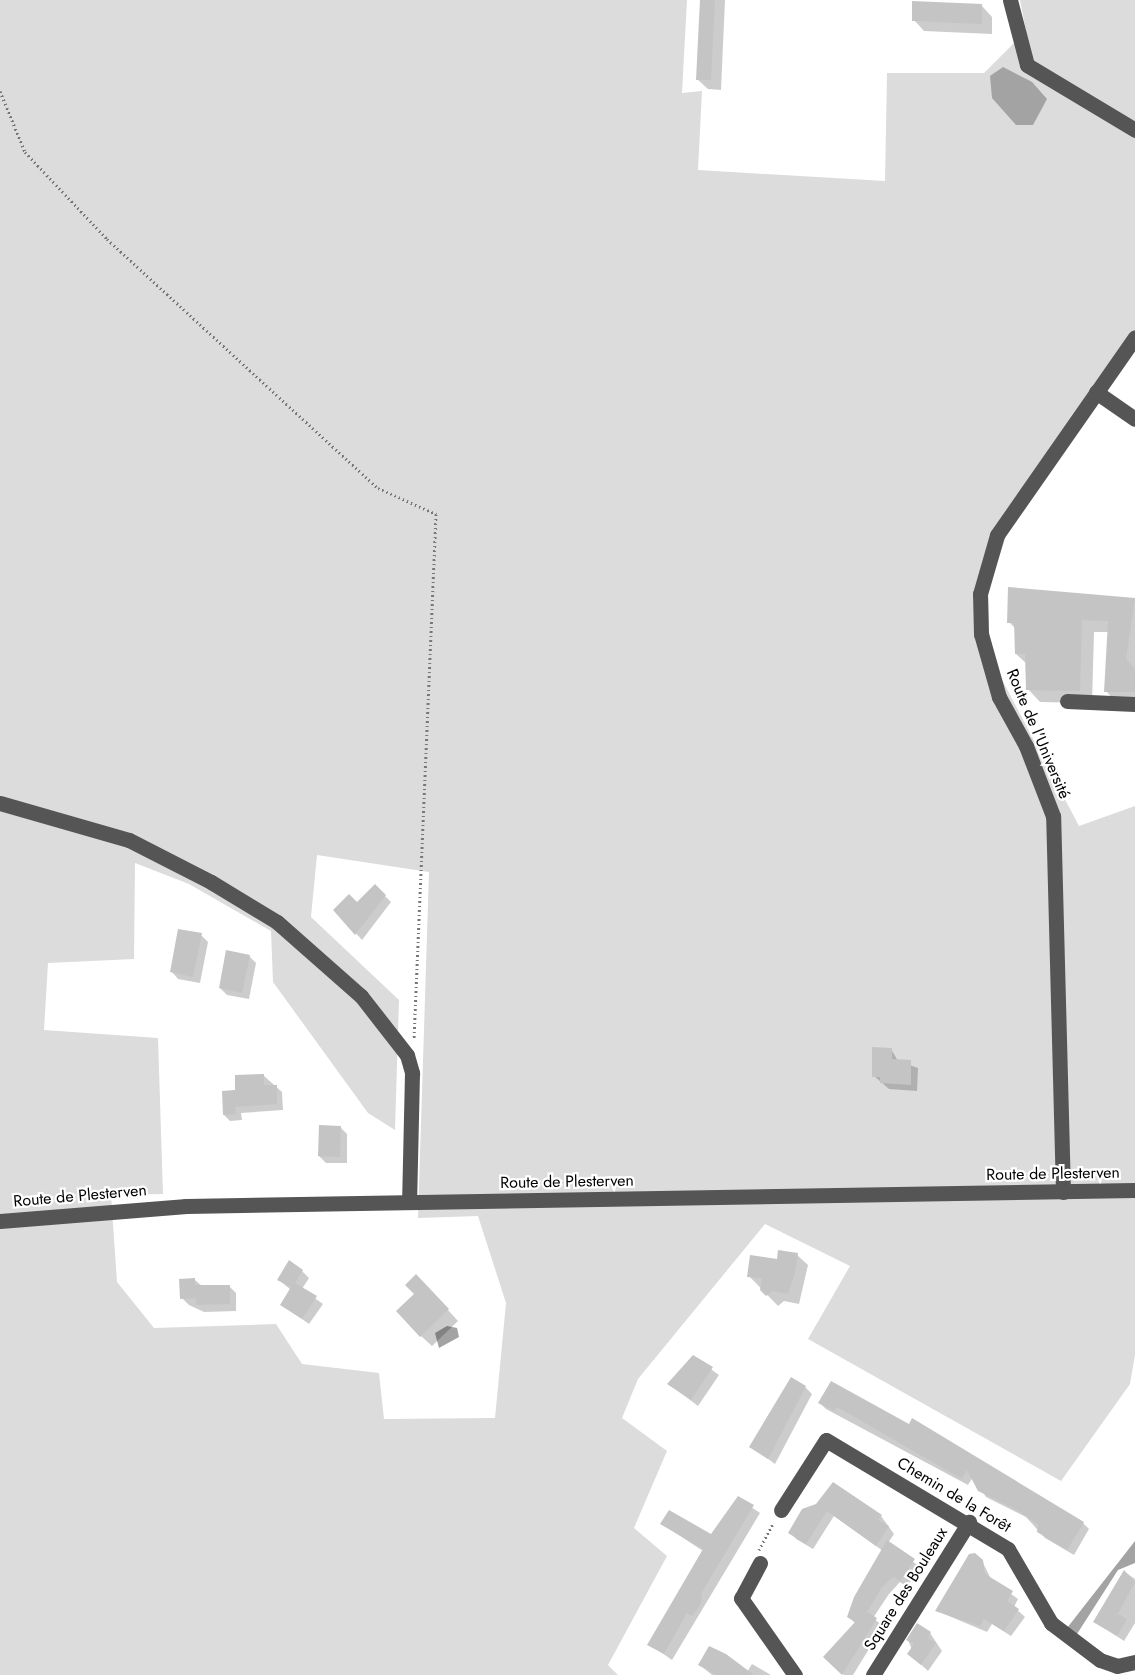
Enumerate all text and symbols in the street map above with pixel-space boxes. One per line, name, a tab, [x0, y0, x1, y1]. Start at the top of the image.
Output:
street label: Route de l'Université	[1002, 666, 1074, 802]
street label: Route de Plesterven	[986, 1163, 1120, 1185]
street label: Route de Plesterven	[500, 1171, 634, 1193]
street label: Route de Plesterven	[13, 1181, 147, 1211]
street label: Chemin de la Forêt	[894, 1453, 1014, 1537]
street label: Square des Bouleaux	[860, 1524, 952, 1654]

